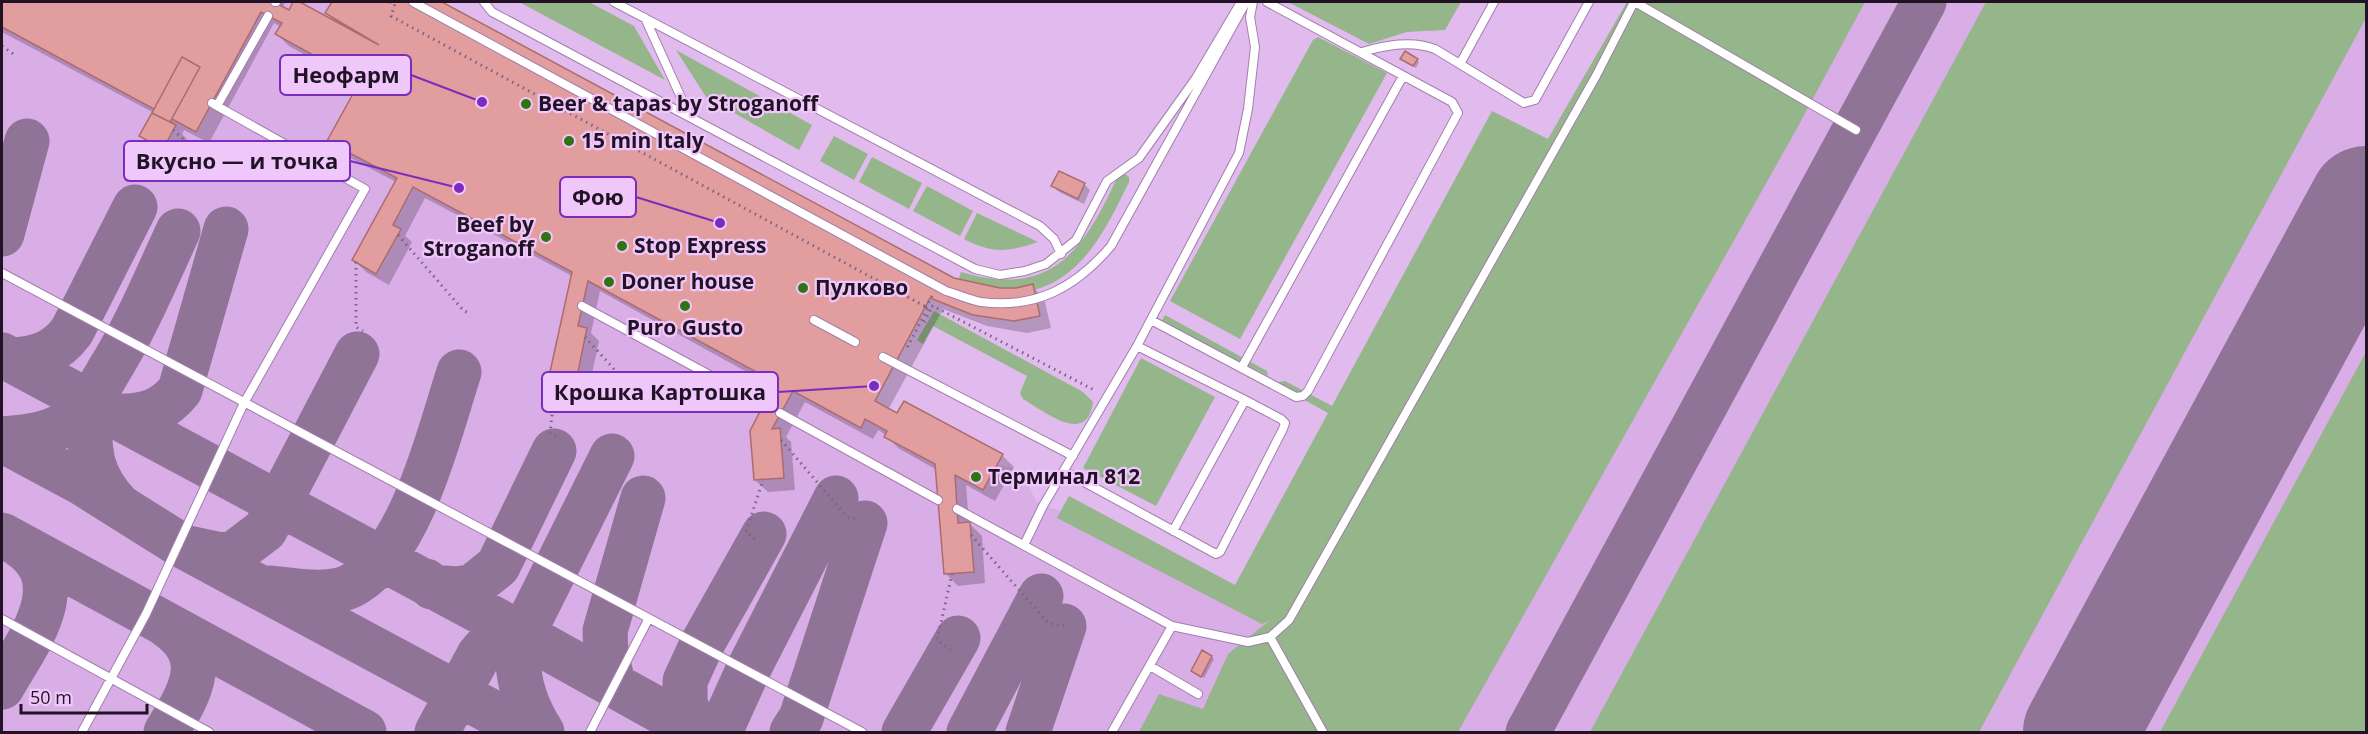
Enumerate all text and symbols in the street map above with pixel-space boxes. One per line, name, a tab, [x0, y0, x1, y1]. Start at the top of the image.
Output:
callout: Неофарм	[280, 55, 411, 95]
text: Неофарм	[292, 59, 400, 89]
place label: Beer & tapas by Stroganoff	[538, 89, 820, 117]
marker: Beer & tapas by Stroganoff	[519, 97, 533, 111]
place label: 15 min Italy	[581, 126, 704, 154]
marker: 15 min Italy	[562, 134, 576, 148]
callout: Вкусно — и точка	[124, 141, 350, 181]
text: Вкусно — и точка	[136, 145, 338, 175]
callout: Фою	[560, 177, 636, 217]
text: Фою	[572, 181, 624, 211]
place label: Beef by Stroganoff	[423, 210, 536, 262]
marker: Beef by Stroganoff	[539, 230, 553, 244]
place label: Stop Express	[634, 231, 766, 259]
marker: Stop Express	[615, 239, 629, 253]
place label: Doner house	[621, 267, 754, 295]
place label: Пулково	[815, 273, 908, 301]
marker: Doner house	[602, 275, 616, 289]
marker: Пулково	[796, 281, 810, 295]
marker: Puro Gusto	[678, 299, 692, 313]
place label: Puro Gusto	[627, 313, 743, 341]
callout: Крошка Картошка	[542, 372, 778, 412]
text: Крошка Картошка	[554, 376, 766, 406]
place label: Терминал 812	[988, 462, 1140, 490]
marker: Терминал 812	[969, 470, 983, 484]
scale bar	[21, 677, 147, 715]
text: 50 m	[30, 685, 72, 709]

